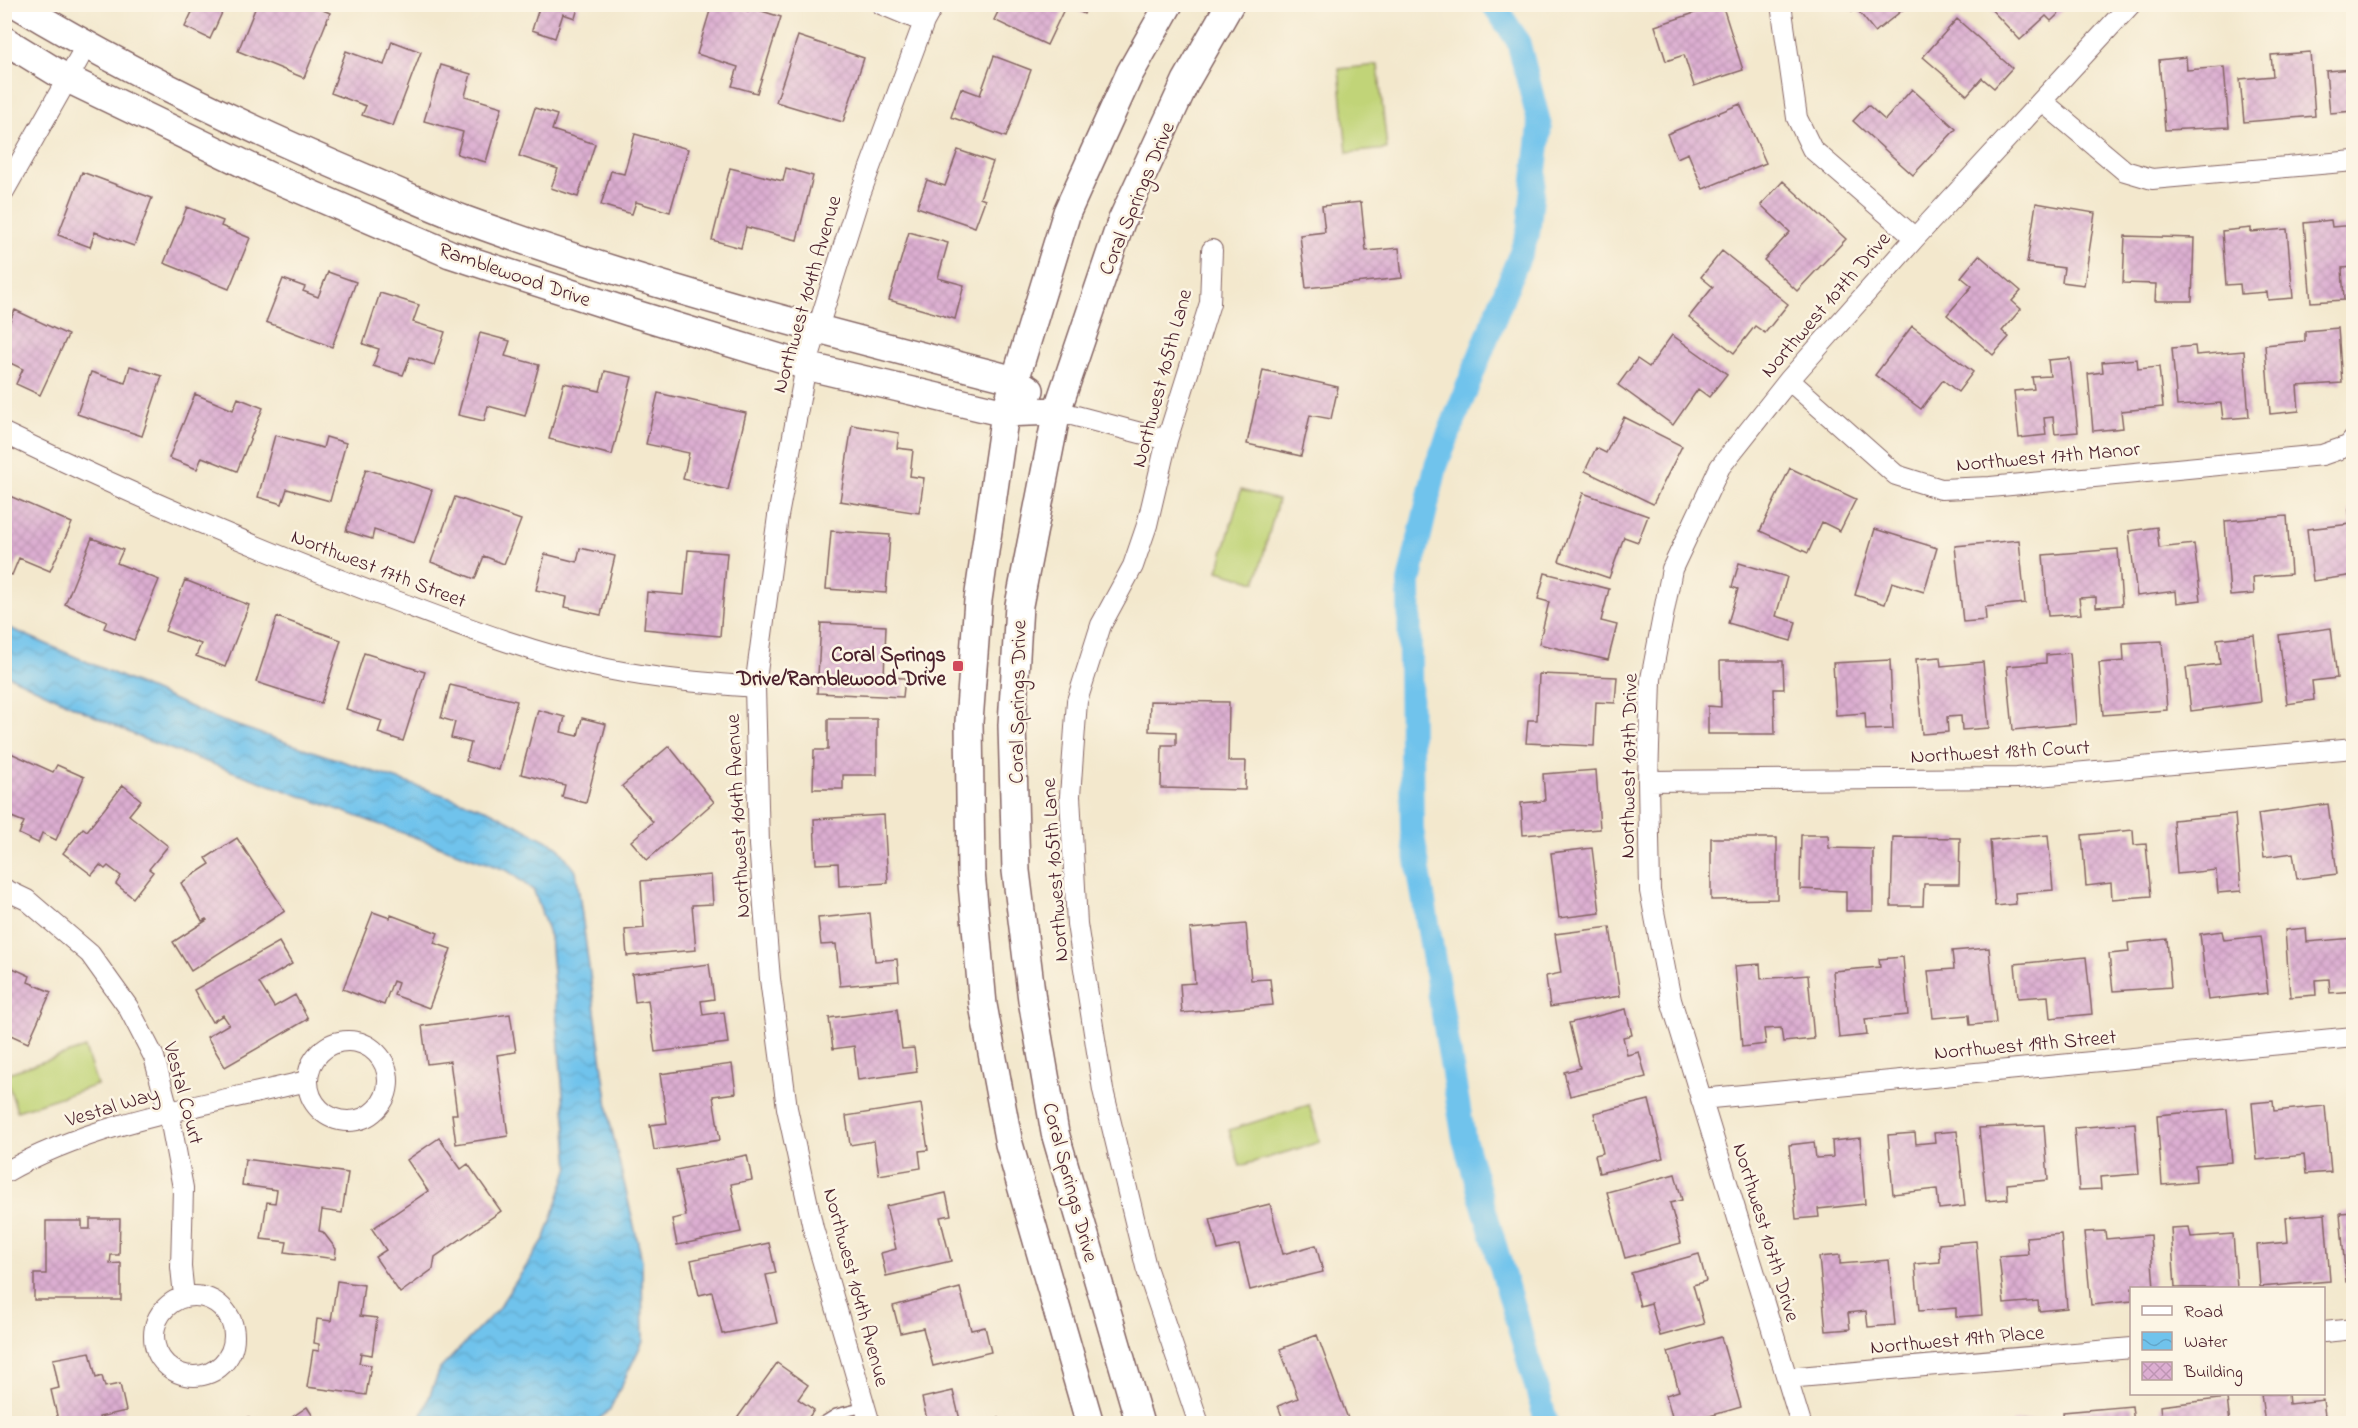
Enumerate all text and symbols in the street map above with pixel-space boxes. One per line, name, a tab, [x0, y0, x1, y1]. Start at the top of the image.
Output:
street label: Coral Springs Drive	[1092, 117, 1186, 281]
street label: Northwest 104th Avenue	[765, 192, 851, 397]
street label: Northwest 107th Drive	[1754, 225, 1899, 385]
street label: Ramblewood Drive	[434, 236, 595, 316]
street label: Northwest 105th Lane	[1125, 285, 1201, 471]
street label: Northwest 17th Manor	[1955, 435, 2142, 481]
street label: Northwest 17th Street	[286, 523, 470, 617]
street label: Coral Springs Drive	[1003, 619, 1037, 784]
place label: Coral Springs Drive/Ramblewood Drive	[736, 641, 947, 695]
marker: Coral Springs Drive/Ramblewood Drive	[951, 659, 965, 673]
street label: Northwest 107th Drive	[1613, 673, 1647, 859]
street label: Northwest 104th Avenue	[719, 713, 759, 919]
street label: Northwest 18th Court	[1910, 733, 2091, 773]
street label: Northwest 105th Lane	[1035, 777, 1077, 963]
street label: Northwest 19th Street	[1933, 1023, 2118, 1069]
street label: Vestal Court	[154, 1038, 210, 1148]
street label: Vestal Way	[61, 1079, 164, 1139]
street label: Coral Springs Drive	[1031, 1099, 1105, 1267]
street label: Northwest 107th Drive	[1724, 1140, 1807, 1326]
street label: Northwest 104th Avenue	[814, 1185, 896, 1391]
legend	[2130, 1287, 2325, 1395]
text: Road	[2184, 1300, 2223, 1326]
street label: Northwest 19th Place	[1869, 1318, 2046, 1364]
text: Water	[2184, 1330, 2228, 1356]
text: Building	[2183, 1360, 2243, 1387]

